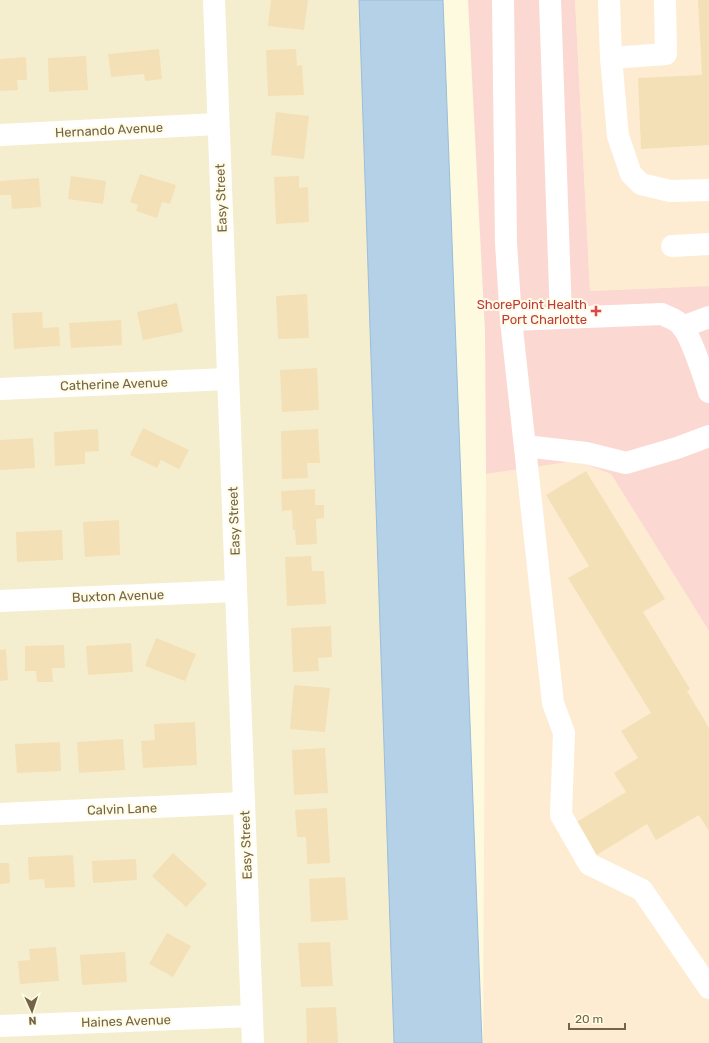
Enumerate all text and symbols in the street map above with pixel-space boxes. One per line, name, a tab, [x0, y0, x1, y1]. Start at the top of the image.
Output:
street label: Hernando Avenue	[55, 120, 163, 140]
street label: Easy Street	[212, 163, 230, 233]
place label: ShorePoint Health Port Charlotte	[477, 297, 587, 327]
marker: ShorePoint Health Port Charlotte	[590, 305, 602, 317]
street label: Catherine Avenue	[60, 375, 168, 393]
street label: Easy Street	[225, 486, 243, 556]
street label: Buxton Avenue	[72, 587, 164, 605]
street label: Calvin Lane	[87, 800, 157, 818]
street label: Easy Street	[237, 810, 255, 880]
north arrow	[12, 991, 52, 1031]
scale bar	[569, 1005, 625, 1031]
street label: Haines Avenue	[81, 1012, 171, 1030]
text: 20 m	[575, 1012, 603, 1026]
text: N	[28, 1014, 37, 1027]

